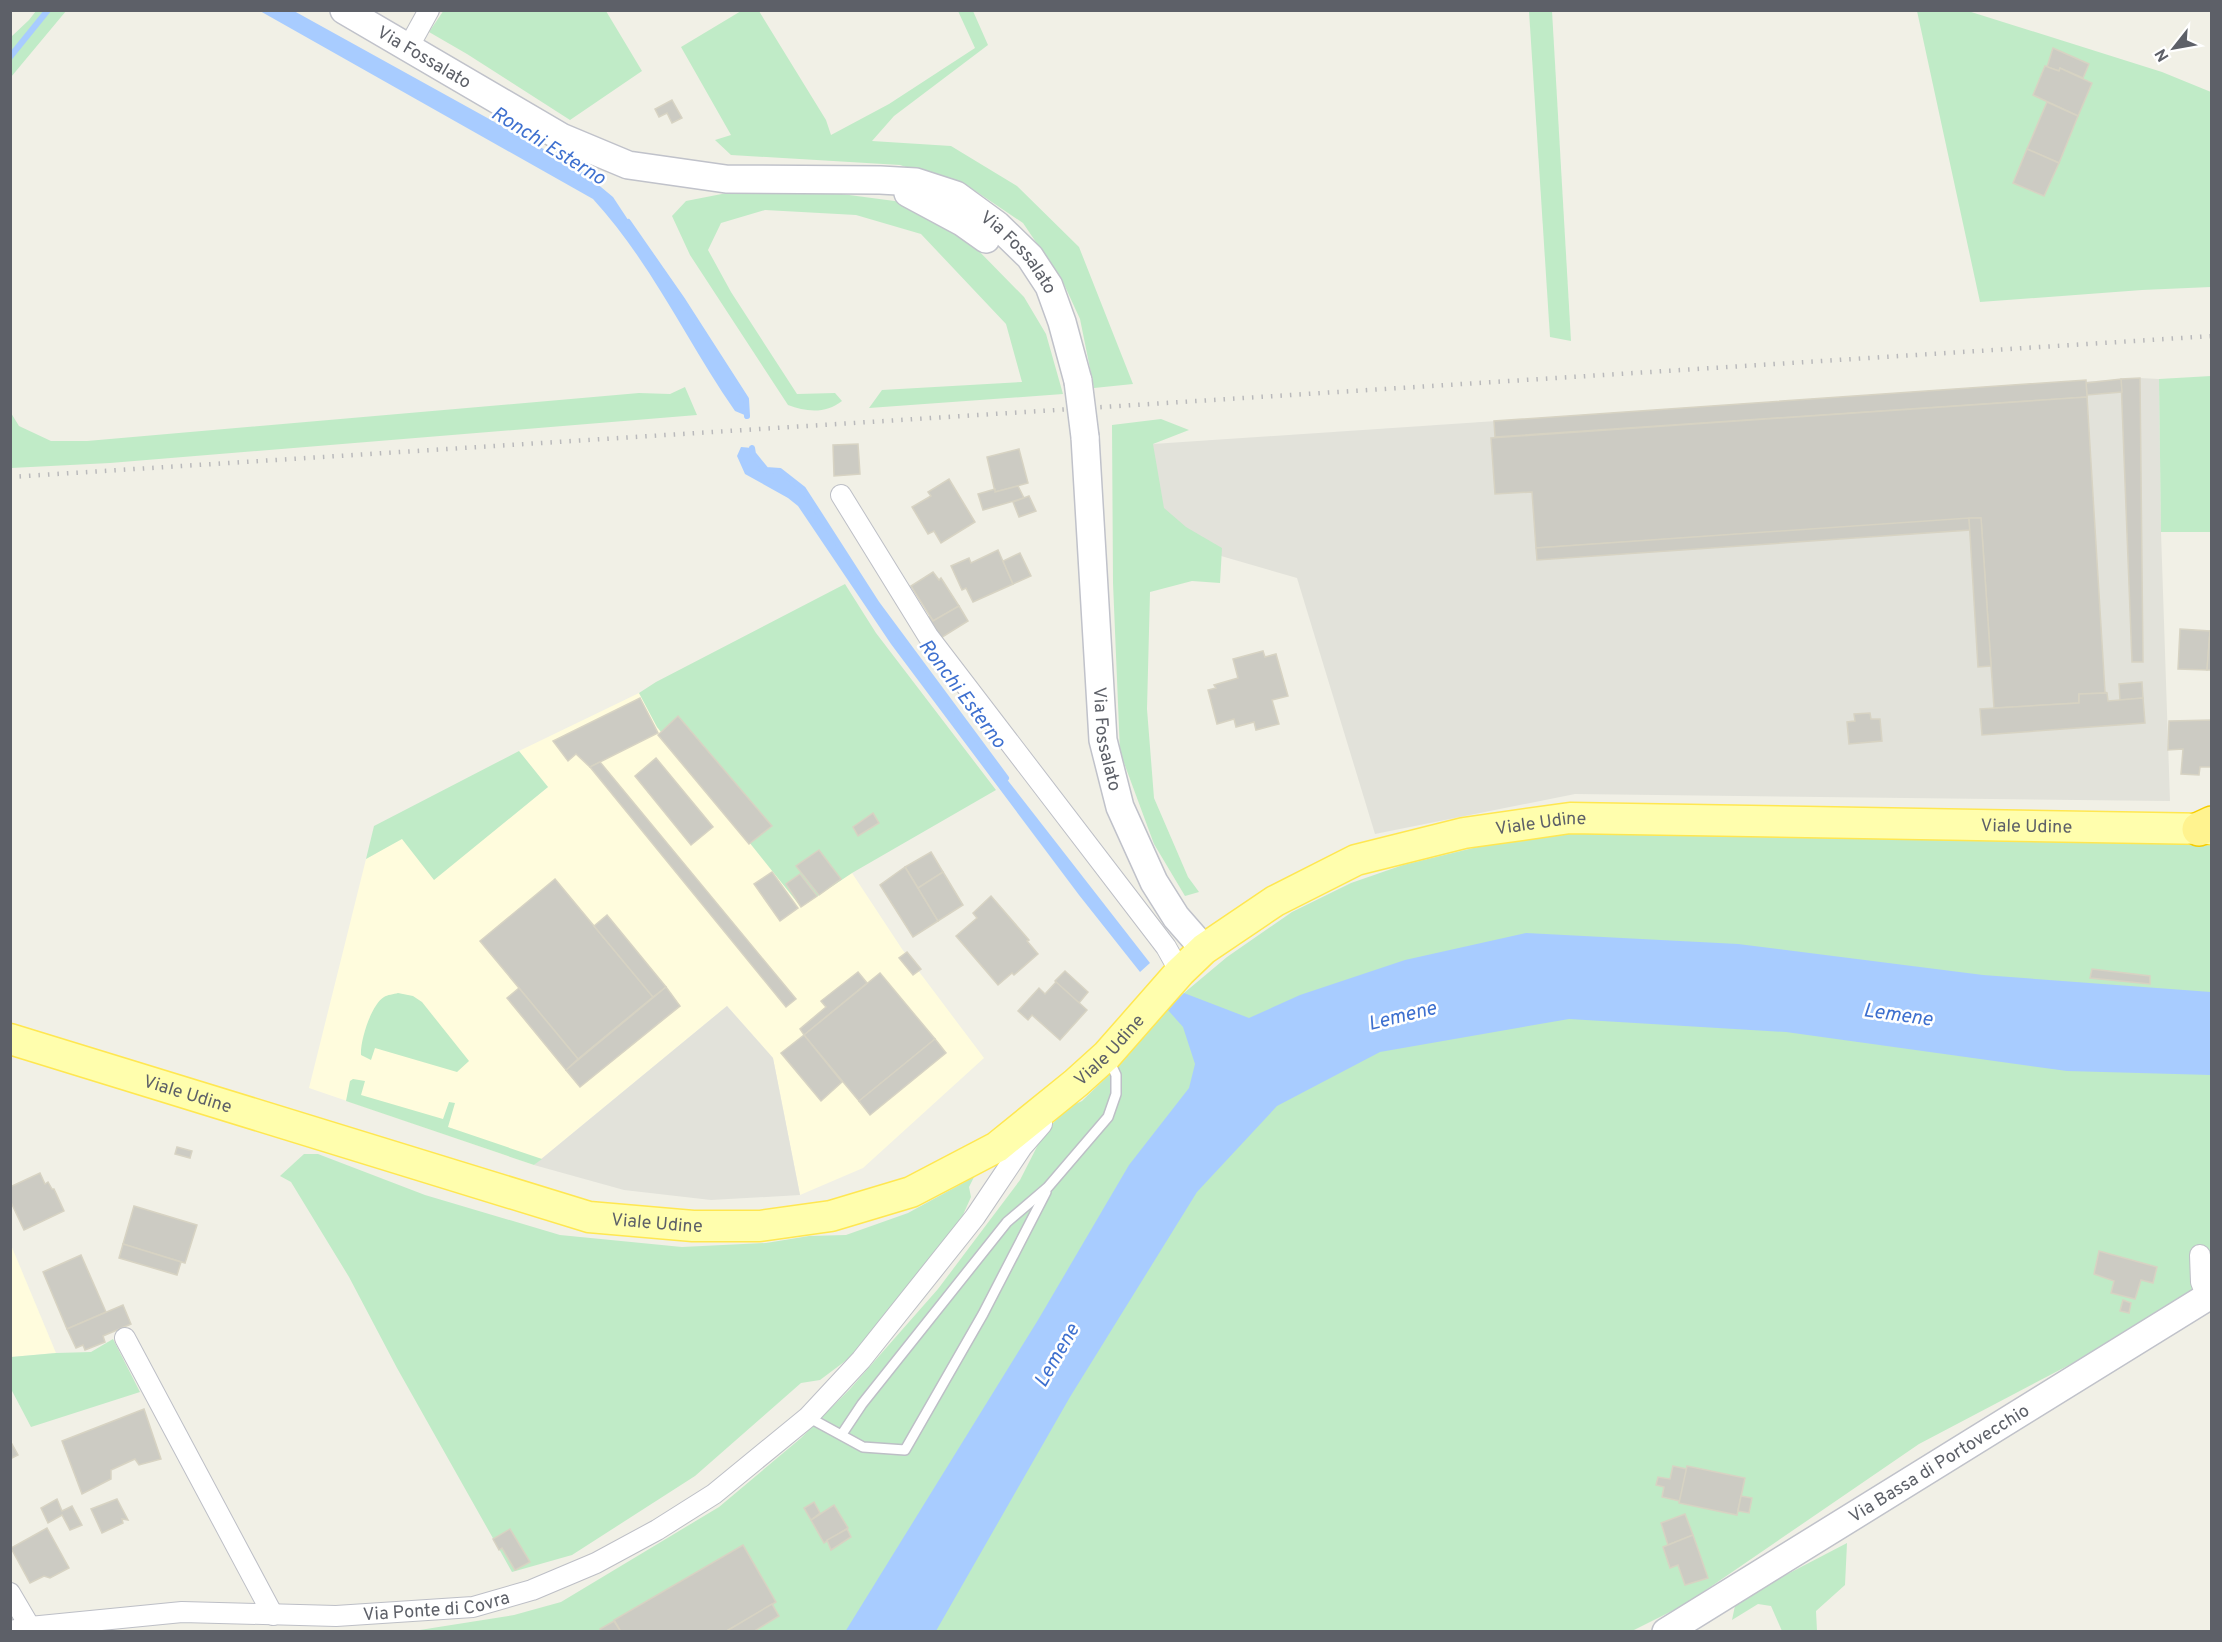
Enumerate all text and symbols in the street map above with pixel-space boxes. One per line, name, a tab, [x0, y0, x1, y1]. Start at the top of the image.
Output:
north arrow	[2144, 18, 2204, 78]
street label: Via Fossalato	[372, 22, 475, 95]
text: N	[2151, 45, 2174, 65]
water label: Ronchi Esterno	[486, 101, 610, 192]
street label: Via Fossalato	[975, 207, 1061, 297]
water label: Ronchi Esterno	[912, 634, 1011, 754]
street label: Via Fossalato	[1087, 686, 1126, 794]
street label: Viale Udine	[1494, 808, 1586, 841]
street label: Viale Udine	[1980, 815, 2072, 840]
water label: Lemene	[1366, 996, 1440, 1038]
water label: Lemene	[1862, 998, 1935, 1034]
street label: Viale Udine	[1070, 1010, 1150, 1092]
street label: Viale Udine	[140, 1071, 235, 1120]
street label: Viale Udine	[610, 1209, 703, 1239]
water label: Lemene	[1029, 1319, 1087, 1393]
street label: Via Bassa di Portovecchio	[1845, 1400, 2034, 1529]
street label: Via Ponte di Covra	[362, 1587, 513, 1627]

